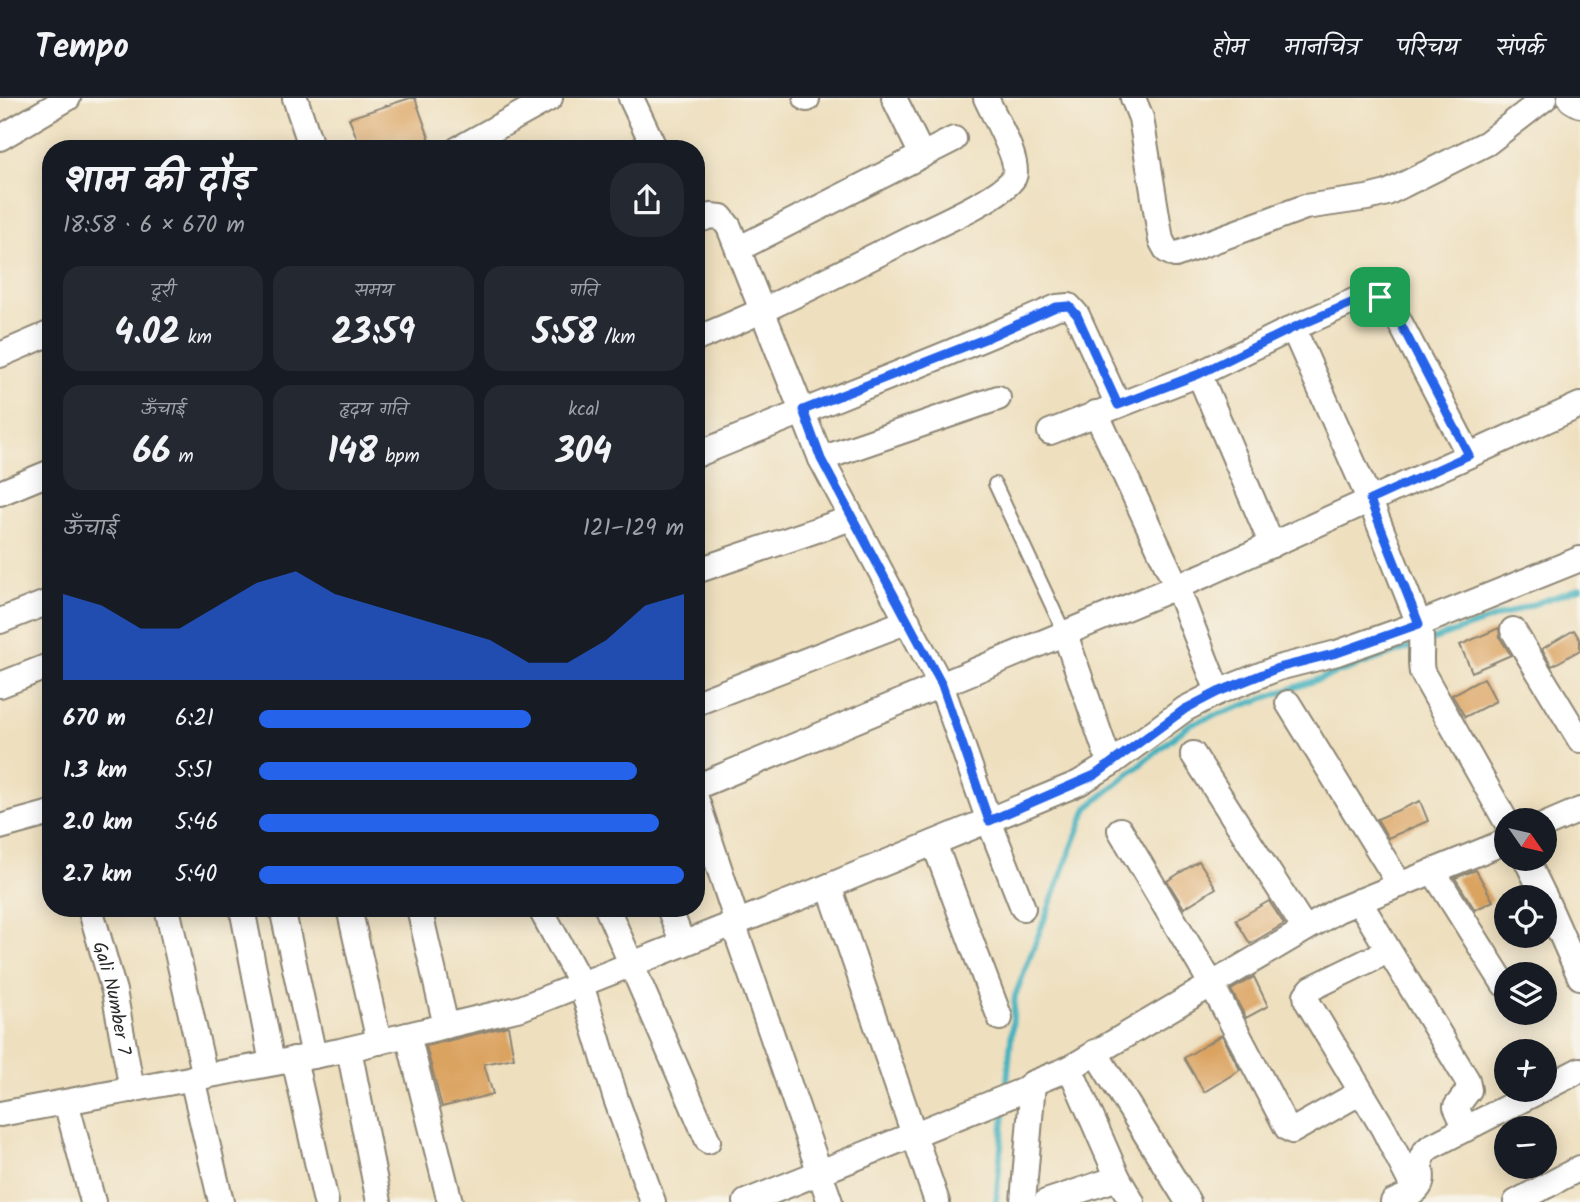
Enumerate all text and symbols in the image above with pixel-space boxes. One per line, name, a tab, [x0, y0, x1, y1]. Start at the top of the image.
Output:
text: Tempo	[35, 22, 129, 75]
text: होम	[1213, 29, 1246, 68]
text: मानचित्र	[1284, 29, 1359, 68]
text: परिचय	[1397, 29, 1458, 68]
text: संपर्क	[1496, 29, 1545, 68]
text: शाम की दौड़	[63, 152, 251, 212]
button: share	[610, 163, 684, 237]
text: 18:58 · 6 × 670 m	[63, 208, 245, 244]
pin	[1350, 267, 1410, 327]
text: दूरी	[152, 276, 175, 306]
text: समय	[354, 276, 393, 306]
text: गति	[570, 276, 598, 306]
icon: arrive	[1361, 278, 1399, 316]
text: 4.02	[114, 306, 180, 362]
text: 23:59	[332, 306, 415, 362]
text: 5:58	[532, 306, 597, 362]
text: km	[180, 323, 212, 353]
text: /km	[597, 323, 635, 353]
text: ऊँचाई	[140, 395, 186, 425]
text: हृदय गति	[340, 395, 407, 425]
text: kcal	[568, 395, 599, 425]
text: 66	[133, 425, 171, 481]
text: 148	[327, 425, 378, 481]
text: 304	[556, 425, 612, 481]
text: m	[171, 442, 194, 472]
text: bpm	[378, 442, 420, 472]
text: ऊँचाई	[63, 511, 118, 547]
text: 121–129 m	[583, 511, 684, 547]
text: 670 m	[63, 701, 126, 737]
text: 6:21	[175, 701, 214, 737]
text: 1.3 km	[63, 753, 127, 789]
text: 5:51	[175, 753, 213, 789]
text: 2.0 km	[63, 805, 133, 841]
text: 5:46	[175, 805, 218, 841]
north arrow	[1494, 808, 1558, 872]
map controls	[1494, 808, 1557, 1179]
text: 2.7 km	[63, 857, 132, 893]
text: 5:40	[175, 857, 217, 893]
button: locate	[1494, 885, 1557, 948]
street label: Gali Number 7	[83, 938, 139, 1059]
button: layers	[1494, 962, 1557, 1025]
button: +	[1494, 1039, 1557, 1102]
button: −	[1494, 1116, 1557, 1179]

